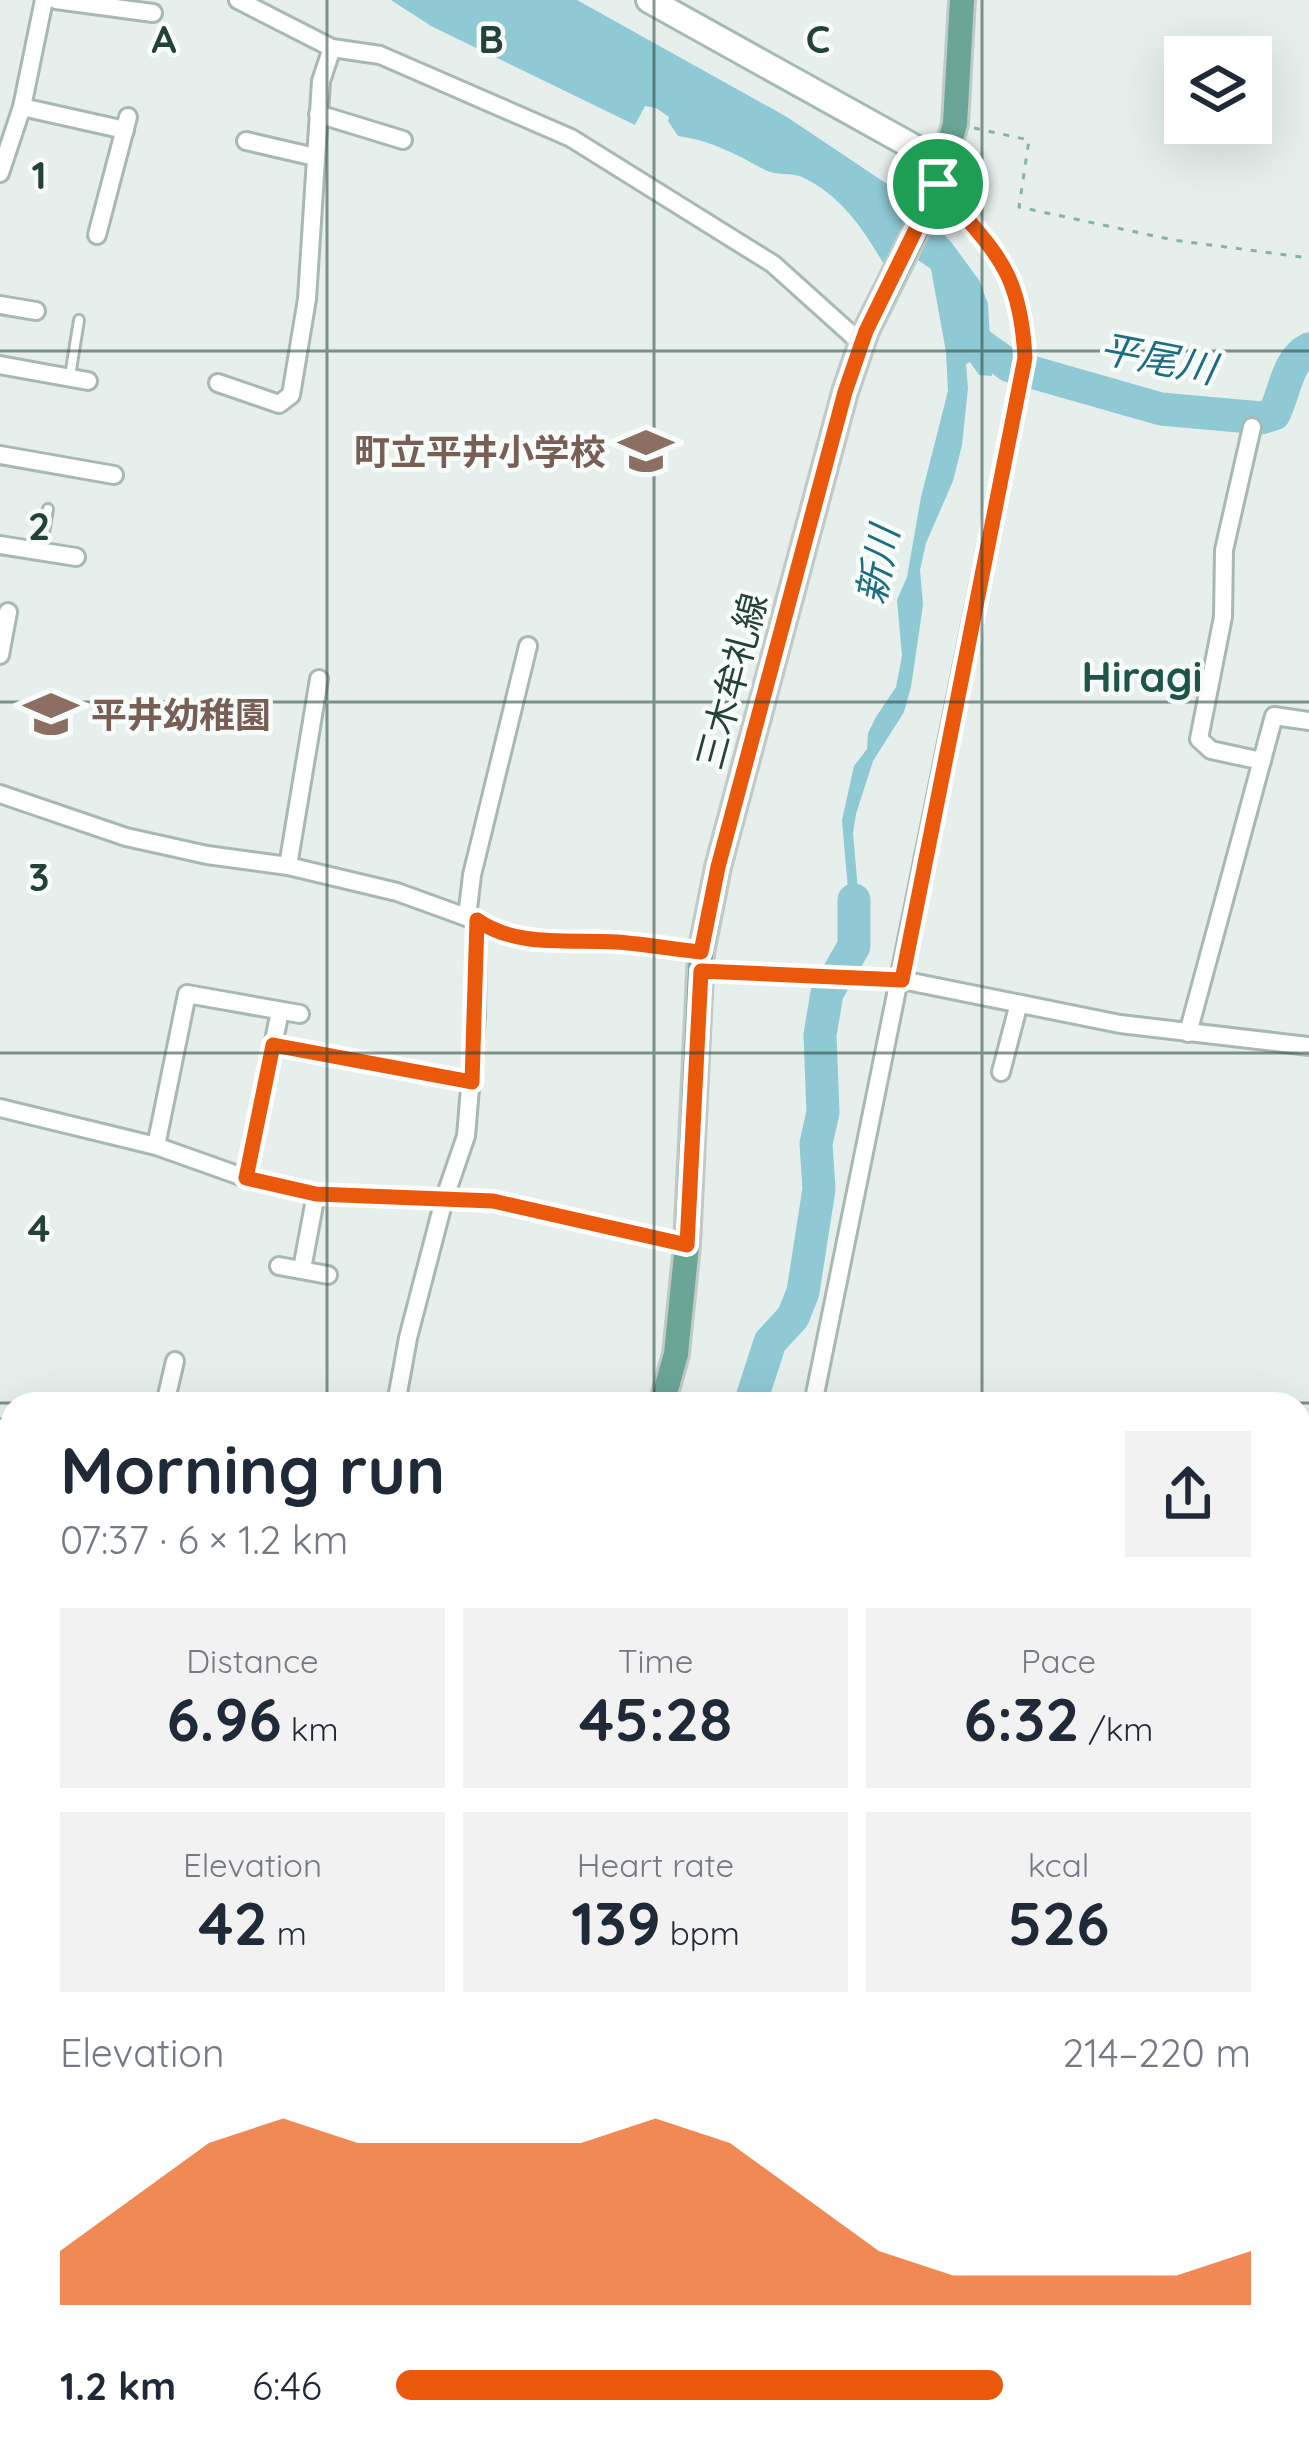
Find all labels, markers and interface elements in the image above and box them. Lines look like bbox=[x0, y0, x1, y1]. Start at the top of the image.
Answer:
text: A bbox=[152, 14, 177, 63]
text: B bbox=[478, 14, 504, 63]
text: C bbox=[806, 14, 830, 63]
map controls bbox=[1164, 36, 1272, 144]
button: layers bbox=[1164, 36, 1272, 144]
pin bbox=[887, 133, 989, 235]
text: 1 bbox=[31, 150, 47, 199]
icon: arrive bbox=[905, 151, 971, 217]
water label: 平尾川 bbox=[1096, 323, 1224, 394]
school or university icon: 町立平井小学校 bbox=[617, 422, 675, 480]
place label: 町立平井小学校 bbox=[354, 429, 606, 474]
text: 2 bbox=[28, 501, 50, 550]
water label: 新川 bbox=[846, 518, 909, 608]
street label: 三木牟礼線 bbox=[686, 588, 776, 774]
district label: Hiragi bbox=[1082, 650, 1202, 703]
school or university icon: 平井幼稚園 bbox=[22, 685, 80, 743]
place label: 平井幼稚園 bbox=[91, 692, 271, 737]
text: 3 bbox=[29, 852, 49, 901]
text: 4 bbox=[28, 1203, 50, 1252]
text: Morning run bbox=[60, 1428, 445, 1511]
button: share bbox=[1125, 1431, 1251, 1557]
text: 07:37 · 6 × 1.2 km bbox=[60, 1515, 348, 1564]
text: Distance bbox=[186, 1640, 319, 1681]
text: Time bbox=[618, 1640, 693, 1681]
text: Pace bbox=[1021, 1640, 1096, 1681]
text: 6.96 bbox=[166, 1681, 282, 1756]
text: 45:28 bbox=[579, 1681, 732, 1756]
text: 6:32 bbox=[964, 1681, 1079, 1756]
text: km bbox=[282, 1708, 339, 1749]
text: /km bbox=[1079, 1708, 1153, 1749]
text: Elevation bbox=[183, 1844, 322, 1885]
text: Heart rate bbox=[577, 1844, 734, 1885]
text: kcal bbox=[1028, 1844, 1089, 1885]
text: 42 bbox=[198, 1885, 268, 1960]
text: 139 bbox=[571, 1885, 661, 1960]
text: 526 bbox=[1008, 1885, 1109, 1960]
text: m bbox=[268, 1912, 307, 1953]
text: bpm bbox=[661, 1912, 740, 1953]
text: Elevation bbox=[60, 2028, 224, 2077]
text: 214–220 m bbox=[1062, 2028, 1251, 2077]
text: 1.2 km bbox=[60, 2361, 176, 2410]
text: 6:46 bbox=[252, 2361, 322, 2410]

